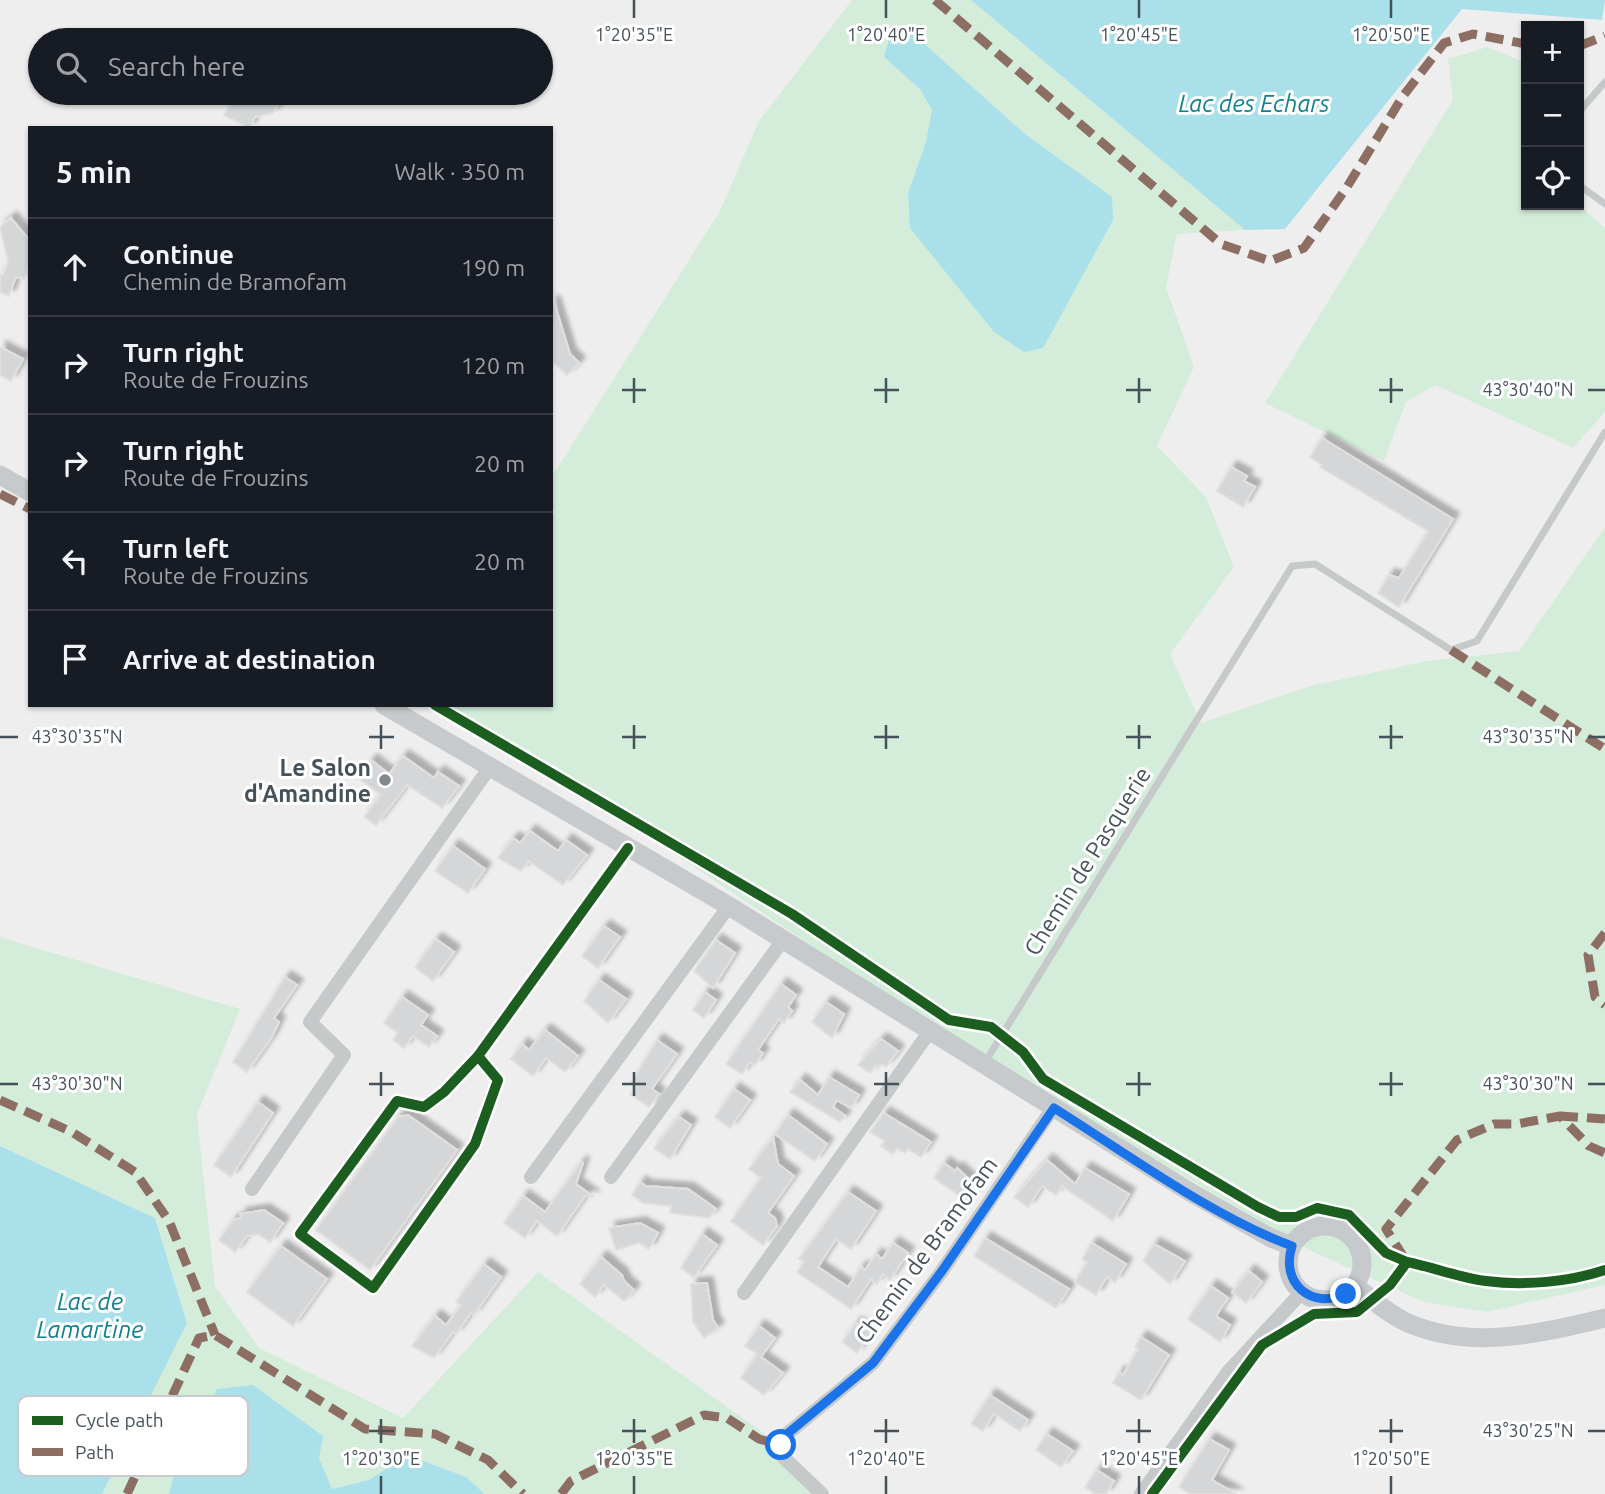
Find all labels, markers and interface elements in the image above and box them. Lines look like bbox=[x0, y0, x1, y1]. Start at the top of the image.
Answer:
map controls bbox=[1521, 21, 1584, 210]
button: + bbox=[1521, 21, 1584, 84]
text: 1°20'35"E bbox=[595, 24, 673, 44]
text: 1°20'40"E bbox=[847, 24, 925, 44]
text: 1°20'45"E bbox=[1100, 24, 1178, 44]
text: 1°20'50"E bbox=[1352, 24, 1430, 44]
search box bbox=[28, 28, 553, 105]
icon: search bbox=[52, 48, 90, 86]
text: Search here bbox=[108, 52, 245, 81]
button: − bbox=[1521, 84, 1584, 147]
water label: Lac des Echars bbox=[1178, 90, 1330, 117]
button: locate bbox=[1521, 147, 1584, 210]
text: 5 min bbox=[56, 155, 132, 189]
text: Walk · 350 m bbox=[394, 159, 525, 184]
text: Continue bbox=[123, 240, 234, 269]
icon: ahead bbox=[56, 248, 94, 286]
text: 190 m bbox=[461, 255, 525, 280]
text: Chemin de Bramofam bbox=[123, 269, 347, 294]
text: Turn right bbox=[123, 338, 244, 367]
icon: right bbox=[56, 346, 94, 384]
text: 120 m bbox=[461, 353, 525, 378]
text: Route de Frouzins bbox=[123, 367, 309, 392]
text: 43°30'40"N bbox=[1482, 379, 1574, 399]
text: Turn right bbox=[123, 436, 244, 465]
icon: right bbox=[56, 444, 94, 482]
text: 20 m bbox=[474, 451, 525, 476]
text: Route de Frouzins bbox=[123, 465, 309, 490]
text: Turn left bbox=[123, 534, 229, 563]
icon: left bbox=[56, 542, 94, 580]
text: 20 m bbox=[474, 549, 525, 574]
text: Route de Frouzins bbox=[123, 563, 309, 588]
icon: arrive bbox=[56, 640, 94, 678]
text: Arrive at destination bbox=[123, 645, 376, 674]
text: 43°30'35"N bbox=[31, 726, 123, 746]
text: 43°30'35"N bbox=[1482, 726, 1574, 746]
place label: Le Salon d'Amandine bbox=[244, 755, 371, 806]
street label: Chemin de Pasquerie bbox=[1019, 762, 1155, 960]
marker: Le Salon d'Amandine bbox=[377, 772, 393, 788]
text: 43°30'30"N bbox=[31, 1073, 123, 1093]
text: 43°30'30"N bbox=[1482, 1073, 1574, 1093]
street label: Chemin de Bramofam bbox=[850, 1152, 1002, 1348]
route end bbox=[1330, 1278, 1361, 1309]
water label: Lac de Lamartine bbox=[37, 1288, 143, 1343]
legend bbox=[18, 1396, 248, 1476]
text: Cycle path bbox=[75, 1409, 164, 1431]
text: 43°30'25"N bbox=[1482, 1420, 1574, 1440]
route start bbox=[765, 1429, 796, 1460]
text: Path bbox=[75, 1441, 114, 1463]
text: 1°20'30"E bbox=[342, 1448, 420, 1468]
text: 1°20'35"E bbox=[595, 1448, 673, 1468]
text: 1°20'40"E bbox=[847, 1448, 925, 1468]
text: 1°20'45"E bbox=[1100, 1448, 1178, 1468]
text: 1°20'50"E bbox=[1352, 1448, 1430, 1468]

